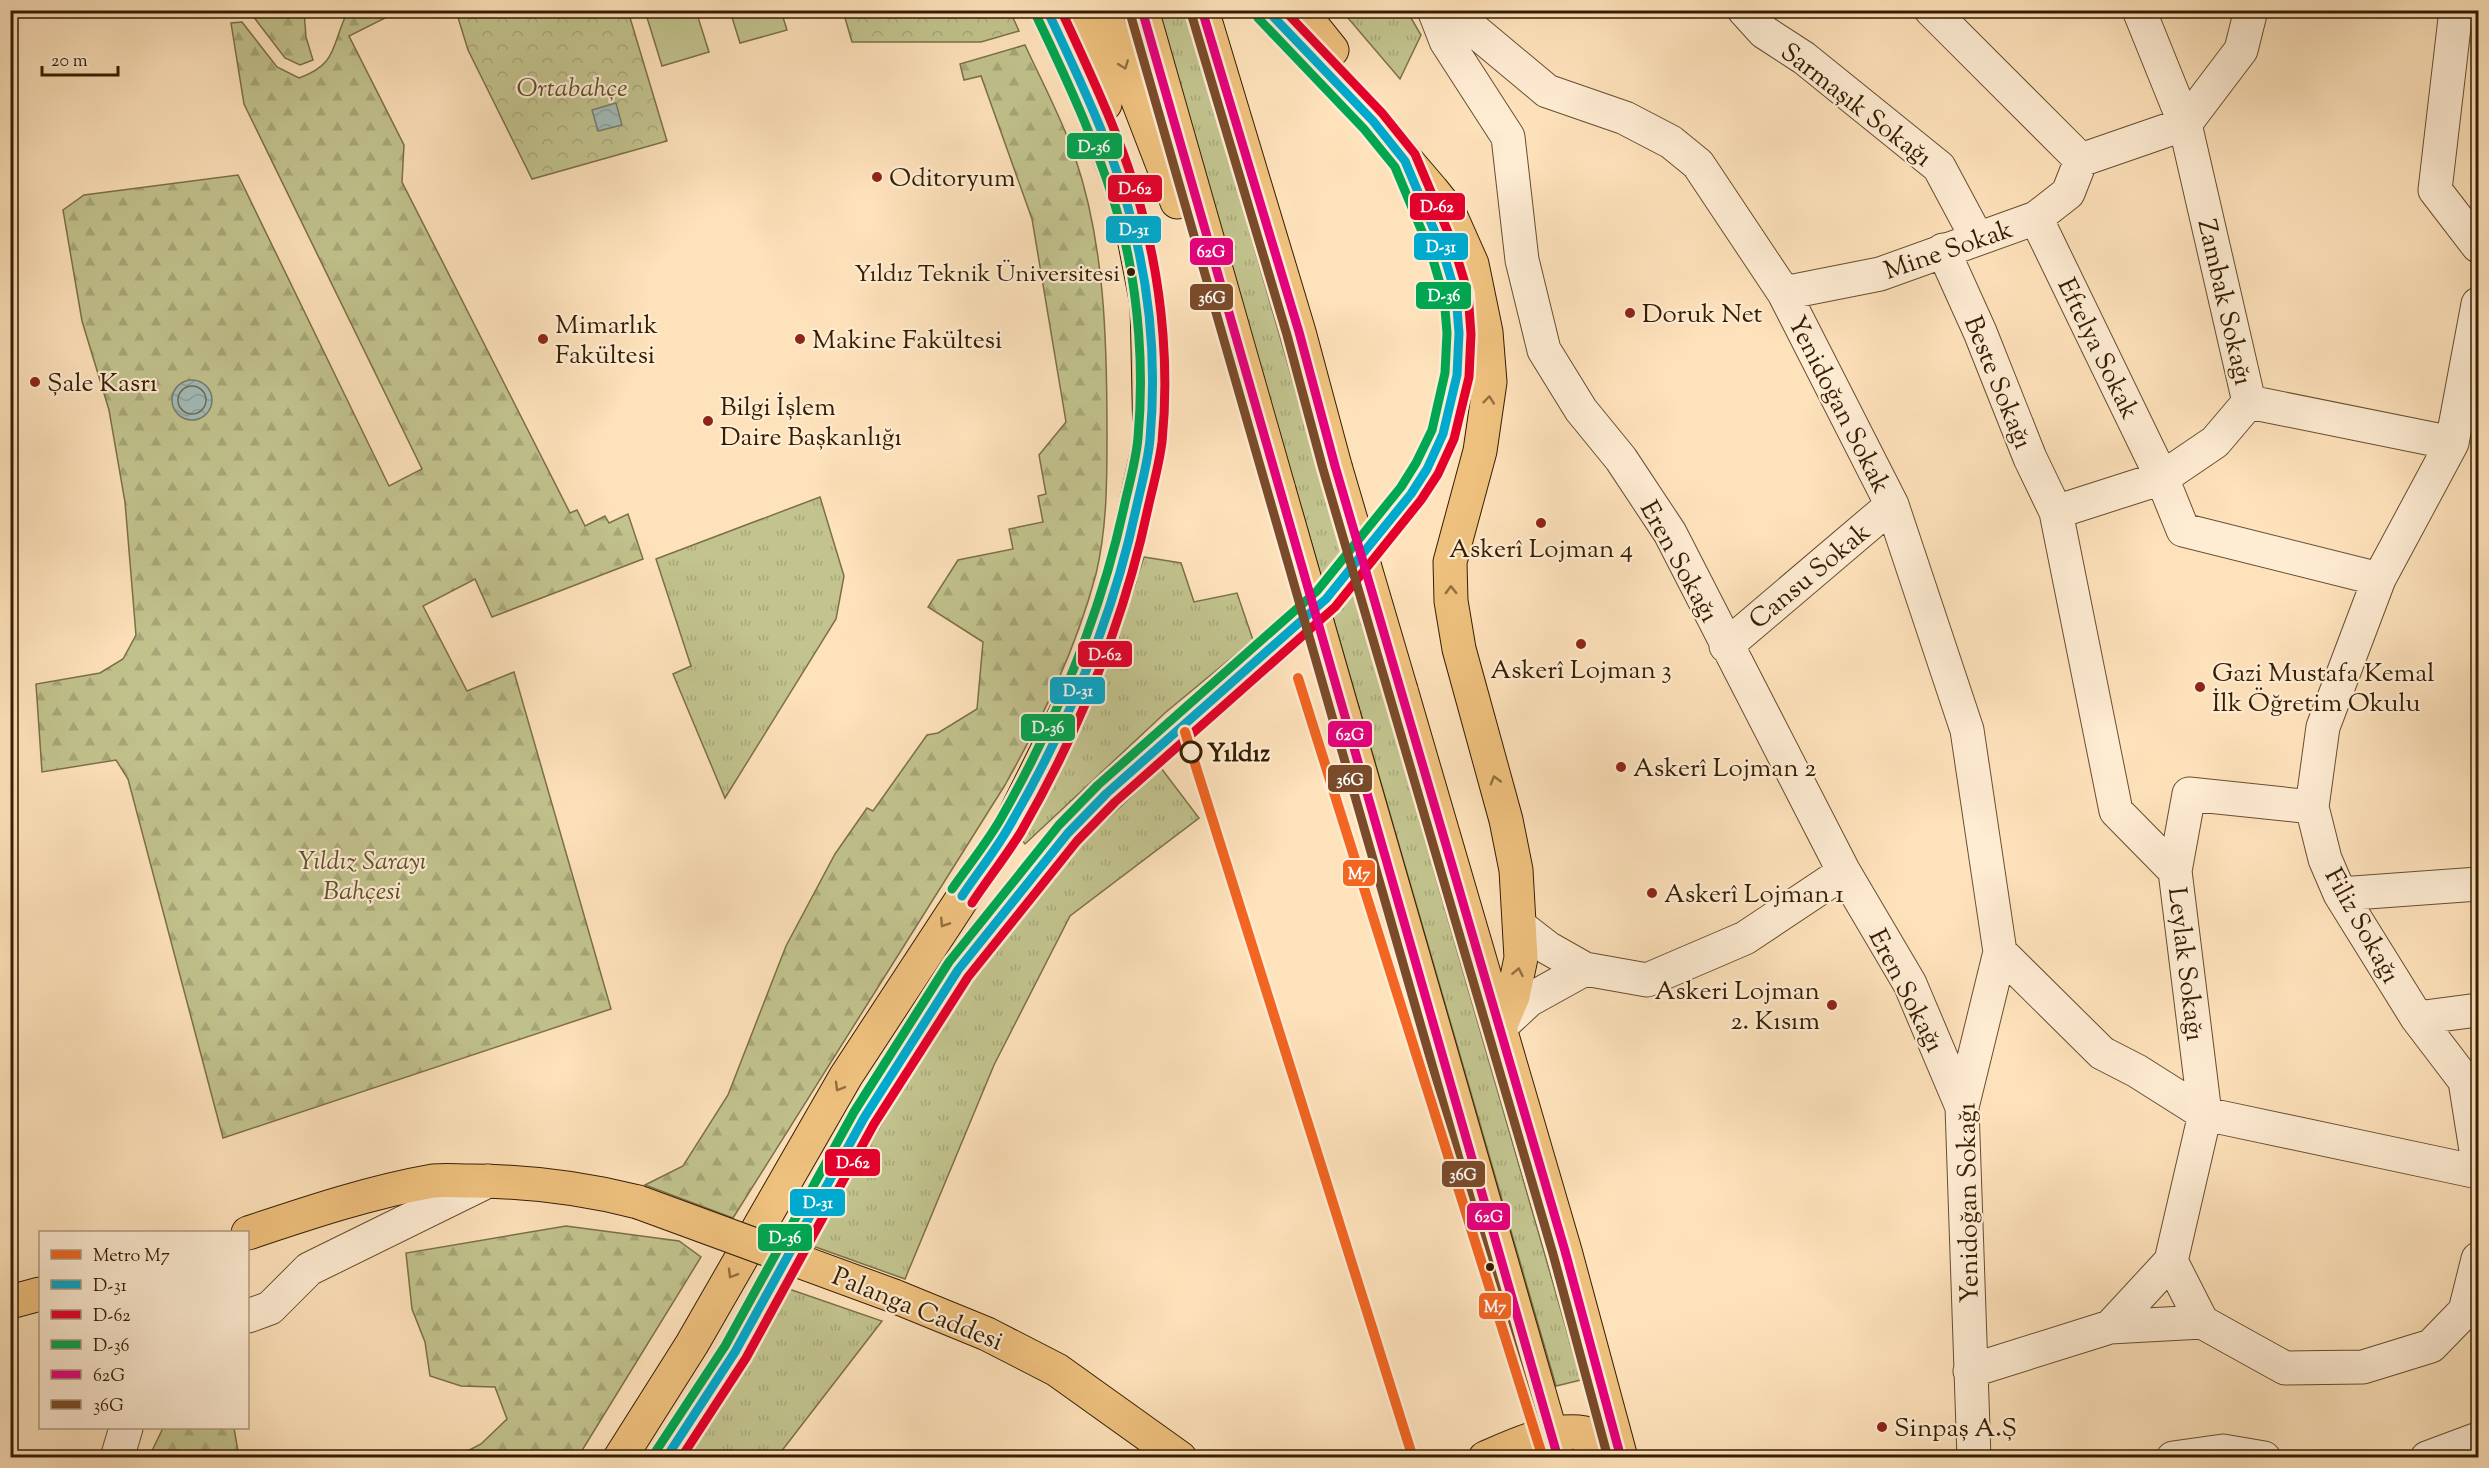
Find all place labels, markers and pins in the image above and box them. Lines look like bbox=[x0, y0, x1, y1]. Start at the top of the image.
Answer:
place label: Oditoryum bbox=[889, 161, 1015, 198]
marker: Oditoryum bbox=[870, 170, 884, 184]
place label: Yıldız Teknik Üniversitesi bbox=[854, 258, 1120, 292]
marker: Yıldız Teknik Üniversitesi bbox=[1125, 266, 1137, 278]
place label: Doruk Net bbox=[1642, 297, 1763, 334]
marker: Doruk Net bbox=[1623, 306, 1637, 320]
place label: Mimarlık Fakültesi bbox=[555, 308, 658, 375]
place label: Makine Fakültesi bbox=[812, 323, 1002, 360]
marker: Mimarlık Fakültesi bbox=[536, 332, 550, 346]
marker: Makine Fakültesi bbox=[793, 332, 807, 346]
place label: Şale Kasrı bbox=[47, 366, 157, 403]
marker: Şale Kasrı bbox=[28, 375, 42, 389]
place label: Bilgi İşlem Daire Başkanlığı bbox=[720, 390, 902, 457]
marker: Bilgi İşlem Daire Başkanlığı bbox=[701, 414, 715, 428]
marker: Askerî Lojman 4 bbox=[1534, 516, 1548, 530]
place label: Askerî Lojman 4 bbox=[1449, 532, 1633, 569]
marker: Askerî Lojman 3 bbox=[1574, 637, 1588, 651]
place label: Askerî Lojman 3 bbox=[1490, 653, 1672, 690]
place label: Gazi Mustafa Kemal İlk Öğretim Okulu bbox=[2212, 656, 2435, 723]
marker: Gazi Mustafa Kemal İlk Öğretim Okulu bbox=[2193, 680, 2207, 694]
place label: Yıldız bbox=[1207, 736, 1270, 773]
marker: Yıldız bbox=[1180, 741, 1202, 763]
place label: Askerî Lojman 2 bbox=[1633, 751, 1816, 788]
marker: Askerî Lojman 2 bbox=[1614, 760, 1628, 774]
place label: Askerî Lojman 1 bbox=[1664, 877, 1844, 914]
marker: Askerî Lojman 1 bbox=[1645, 886, 1659, 900]
place label: Askeri Lojman 2. Kısım bbox=[1654, 974, 1820, 1041]
marker: Askeri Lojman 2. Kısım bbox=[1825, 998, 1839, 1012]
unlabelled marker bbox=[1484, 1261, 1496, 1273]
place label: Sinpaş A.Ş bbox=[1894, 1411, 2017, 1448]
marker: Sinpaş A.Ş bbox=[1875, 1420, 1889, 1434]

